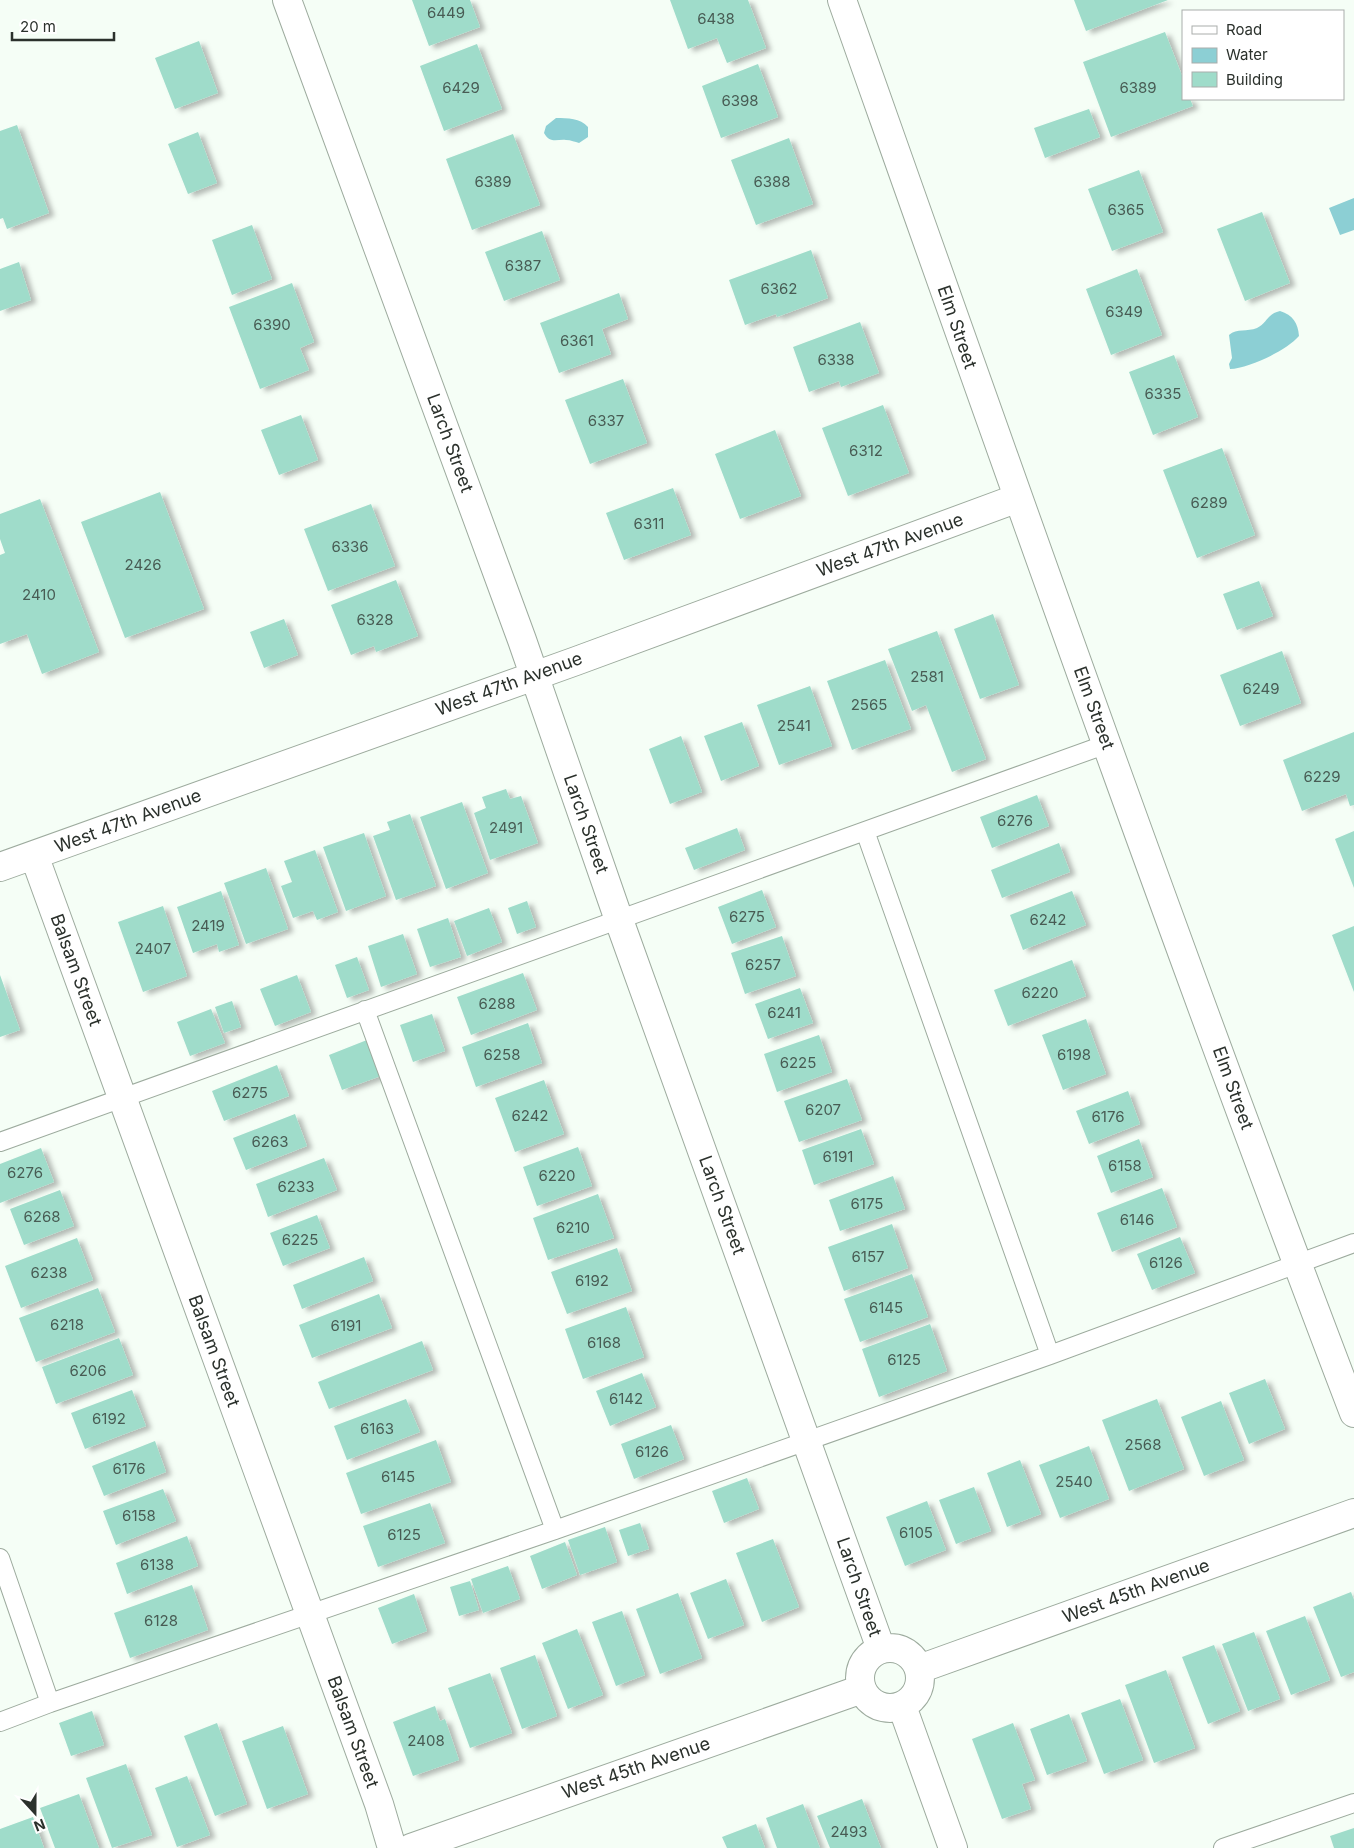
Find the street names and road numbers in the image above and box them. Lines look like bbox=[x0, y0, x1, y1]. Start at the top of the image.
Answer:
street label: Elm Street bbox=[933, 282, 982, 371]
street label: Larch Street bbox=[423, 391, 478, 495]
street label: West 47th Avenue bbox=[814, 508, 966, 581]
street label: West 47th Avenue bbox=[433, 647, 585, 720]
street label: Elm Street bbox=[1070, 663, 1119, 752]
street label: Larch Street bbox=[560, 771, 613, 876]
street label: West 47th Avenue bbox=[52, 784, 204, 857]
street label: Balsam Street bbox=[47, 911, 106, 1029]
street label: Elm Street bbox=[1209, 1043, 1258, 1132]
street label: Larch Street bbox=[695, 1153, 750, 1257]
street label: Balsam Street bbox=[185, 1292, 244, 1410]
street label: Larch Street bbox=[833, 1534, 886, 1639]
street label: West 45th Avenue bbox=[1059, 1554, 1212, 1627]
street label: Balsam Street bbox=[324, 1673, 383, 1791]
street label: West 45th Avenue bbox=[559, 1732, 713, 1803]

